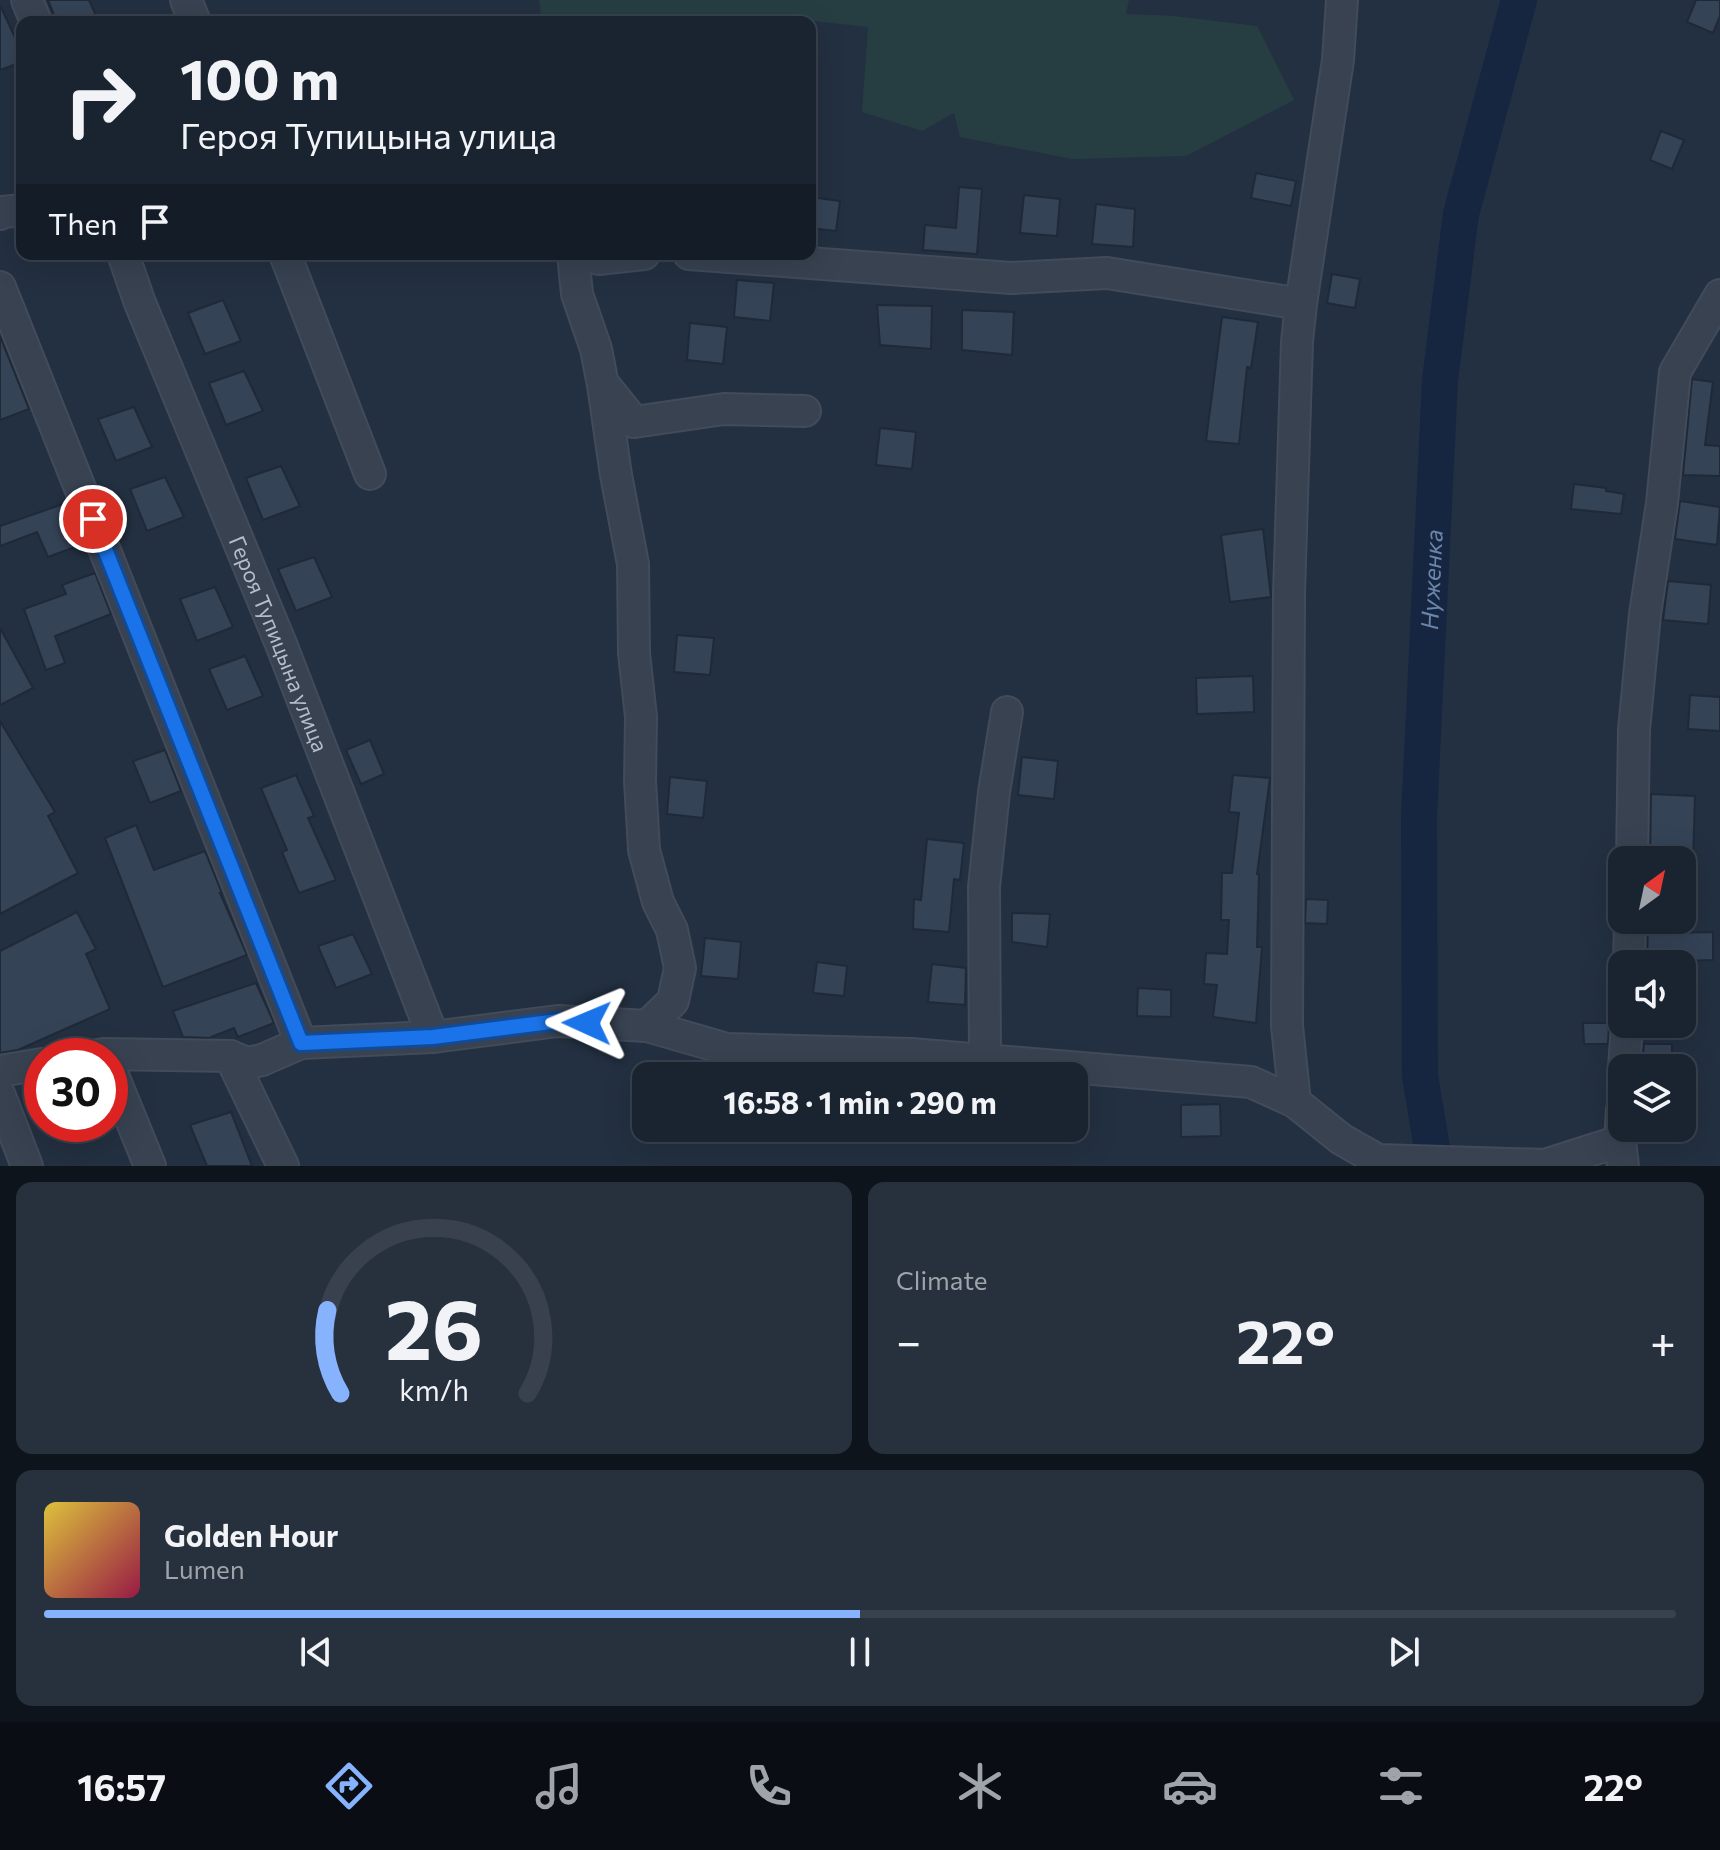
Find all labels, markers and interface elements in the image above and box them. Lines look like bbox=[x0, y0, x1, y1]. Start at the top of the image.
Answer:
text: 100 m bbox=[180, 43, 339, 112]
icon: right bbox=[48, 48, 152, 152]
text: Героя Тупицына улица bbox=[180, 112, 557, 156]
icon: arrive bbox=[133, 200, 177, 244]
text: Then bbox=[48, 204, 117, 241]
pin bbox=[59, 485, 127, 553]
icon: arrive bbox=[71, 497, 115, 541]
water label: Нуженка bbox=[1414, 529, 1447, 630]
street label: Героя Тупицына улица bbox=[224, 532, 335, 756]
north arrow bbox=[1608, 846, 1696, 934]
map controls bbox=[1608, 846, 1696, 1142]
button: sound bbox=[1608, 950, 1696, 1038]
position arrow bbox=[545, 981, 629, 1065]
speed limit sign: 30 bbox=[24, 1038, 128, 1142]
button: layers bbox=[1608, 1054, 1696, 1142]
text: 16:58 · 1 min · 290 m bbox=[723, 1083, 997, 1120]
text: Climate bbox=[896, 1264, 988, 1295]
text: 26 bbox=[385, 1275, 483, 1377]
text: 22° bbox=[1236, 1303, 1335, 1376]
text: − bbox=[896, 1313, 921, 1367]
text: + bbox=[1650, 1313, 1676, 1367]
text: km/h bbox=[399, 1372, 469, 1407]
text: Golden Hour bbox=[164, 1516, 338, 1553]
text: Lumen bbox=[164, 1553, 245, 1584]
icon: previous bbox=[294, 1630, 338, 1674]
icon: pause bbox=[838, 1630, 882, 1674]
icon: next bbox=[1382, 1630, 1426, 1674]
icon: directions bbox=[321, 1758, 377, 1814]
icon: music bbox=[531, 1758, 587, 1814]
icon: phone bbox=[741, 1758, 797, 1814]
icon: climate bbox=[952, 1758, 1008, 1814]
icon: car bbox=[1162, 1758, 1218, 1814]
icon: filters bbox=[1373, 1758, 1429, 1814]
text: 16:57 bbox=[77, 1764, 166, 1808]
text: 22° bbox=[1583, 1764, 1643, 1808]

